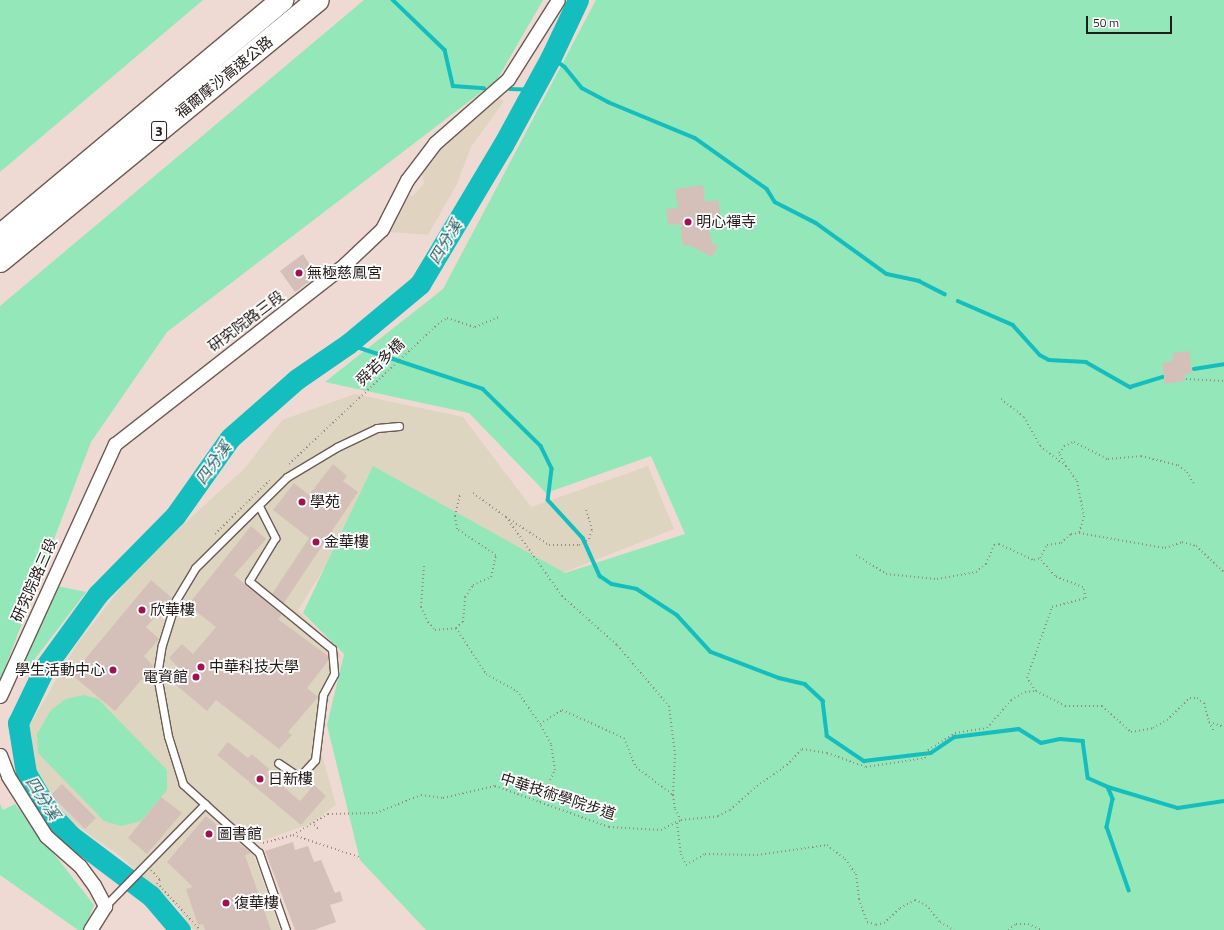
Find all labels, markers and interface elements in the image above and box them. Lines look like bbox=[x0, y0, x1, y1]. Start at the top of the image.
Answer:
scale bar bbox=[1088, 8, 1174, 34]
text: 50 m bbox=[1093, 13, 1119, 32]
street label: 福爾摩沙高速公路 bbox=[172, 32, 276, 122]
road number: 3 bbox=[151, 119, 167, 143]
place label: 明心禪寺 bbox=[696, 213, 756, 231]
water label: 四分溪 bbox=[424, 216, 466, 268]
marker: 明心禪寺 bbox=[683, 217, 693, 227]
place label: 無極慈鳳宮 bbox=[307, 264, 382, 282]
marker: 無極慈鳳宮 bbox=[294, 268, 304, 278]
street label: 研究院路三段 bbox=[205, 287, 287, 355]
street label: 舜若多橋 bbox=[352, 335, 408, 389]
water label: 四分溪 bbox=[191, 438, 235, 488]
place label: 學苑 bbox=[310, 493, 340, 511]
marker: 學苑 bbox=[297, 497, 307, 507]
place label: 金華樓 bbox=[324, 533, 369, 551]
street label: 研究院路三段 bbox=[7, 535, 61, 625]
marker: 金華樓 bbox=[311, 537, 321, 547]
place label: 欣華樓 bbox=[150, 601, 195, 619]
marker: 欣華樓 bbox=[137, 605, 147, 615]
place label: 中華科技大學 bbox=[209, 658, 299, 676]
place label: 學生活動中心 bbox=[15, 661, 105, 679]
marker: 中華科技大學 bbox=[196, 662, 206, 672]
marker: 學生活動中心 bbox=[108, 665, 118, 675]
place label: 電資館 bbox=[143, 668, 188, 686]
marker: 電資館 bbox=[191, 672, 201, 682]
street label: 中華技術學院步道 bbox=[498, 769, 618, 823]
place label: 日新樓 bbox=[268, 770, 313, 788]
water label: 四分溪 bbox=[22, 773, 64, 823]
marker: 日新樓 bbox=[255, 774, 265, 784]
place label: 圖書館 bbox=[217, 825, 262, 843]
marker: 圖書館 bbox=[204, 829, 214, 839]
place label: 復華樓 bbox=[234, 894, 279, 912]
marker: 復華樓 bbox=[221, 898, 231, 908]

